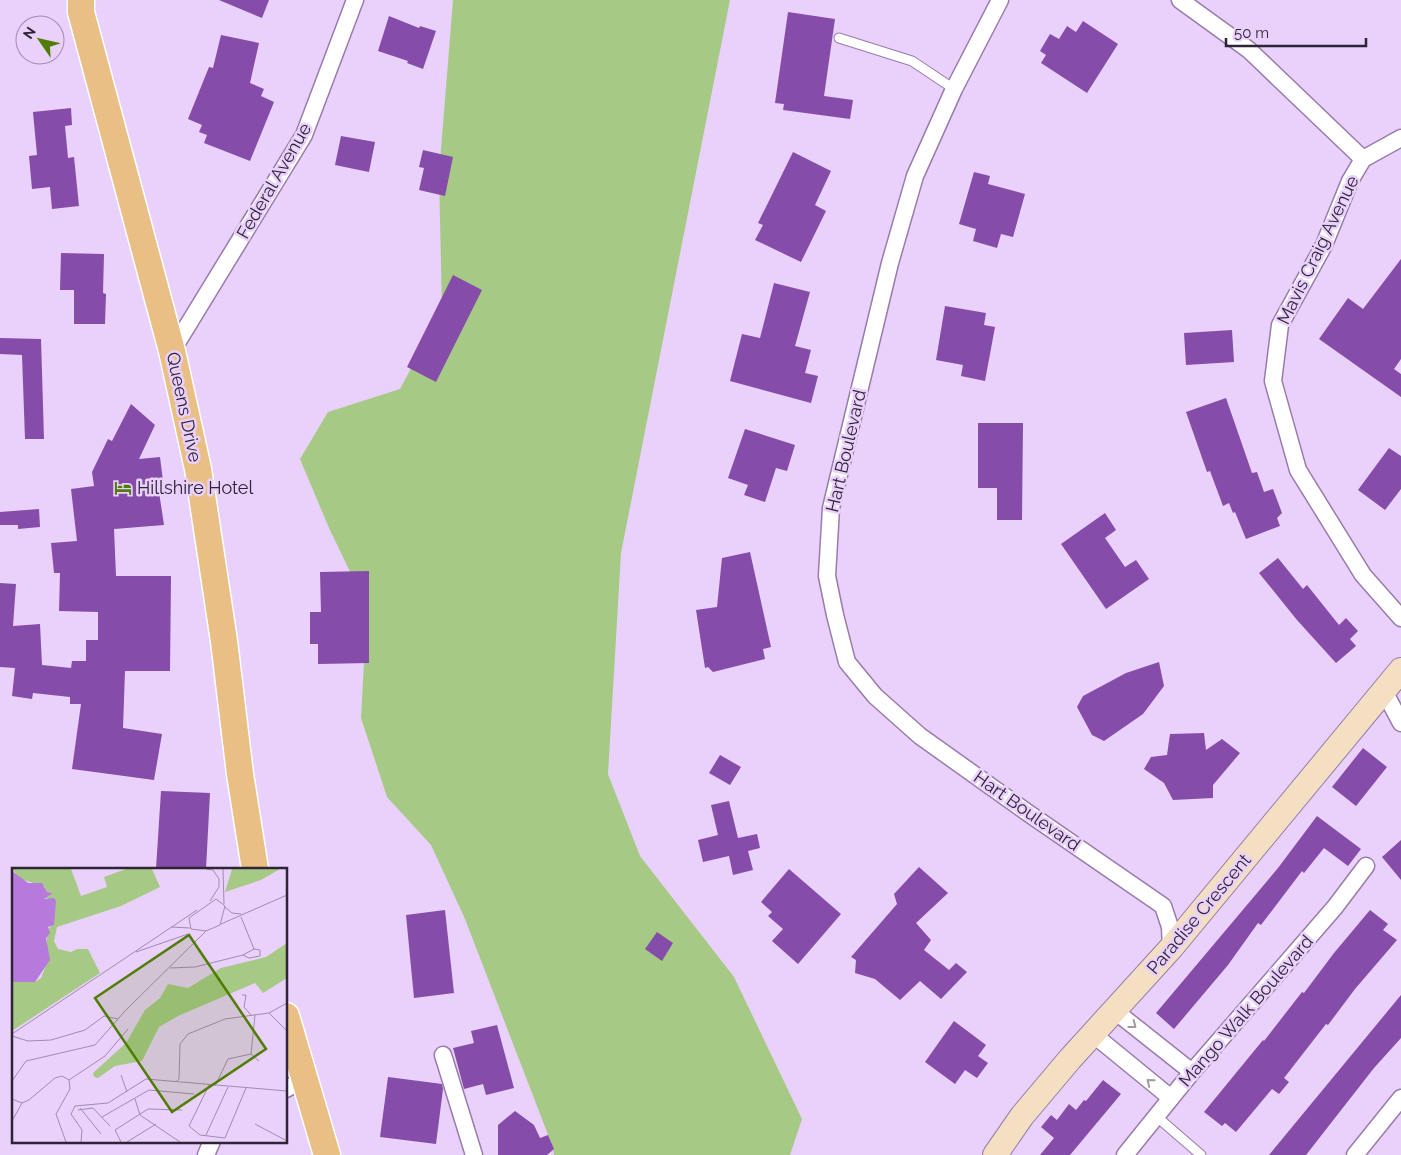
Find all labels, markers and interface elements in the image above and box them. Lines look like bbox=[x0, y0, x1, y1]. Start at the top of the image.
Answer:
north arrow bbox=[15, 15, 65, 65]
scale bar bbox=[1226, 15, 1366, 47]
text: N bbox=[20, 24, 39, 42]
text: 50 m bbox=[1234, 24, 1269, 42]
street label: Federal Avenue bbox=[232, 119, 315, 242]
street label: Mavis Craig Avenue bbox=[1272, 172, 1363, 328]
street label: Queens Drive bbox=[163, 350, 206, 464]
street label: Hart Boulevard bbox=[821, 388, 870, 514]
place label: Hillshire Hotel bbox=[137, 477, 253, 498]
hotel icon: Hillshire Hotel bbox=[113, 478, 133, 498]
street label: Hart Boulevard bbox=[970, 766, 1084, 855]
street label: Paradise Crescent bbox=[1142, 849, 1255, 978]
inset map bbox=[12, 868, 288, 1142]
street label: Mango Walk Boulevard bbox=[1174, 931, 1317, 1091]
one-way arrow bbox=[1127, 1019, 1137, 1028]
one-way arrow bbox=[1147, 1079, 1156, 1087]

